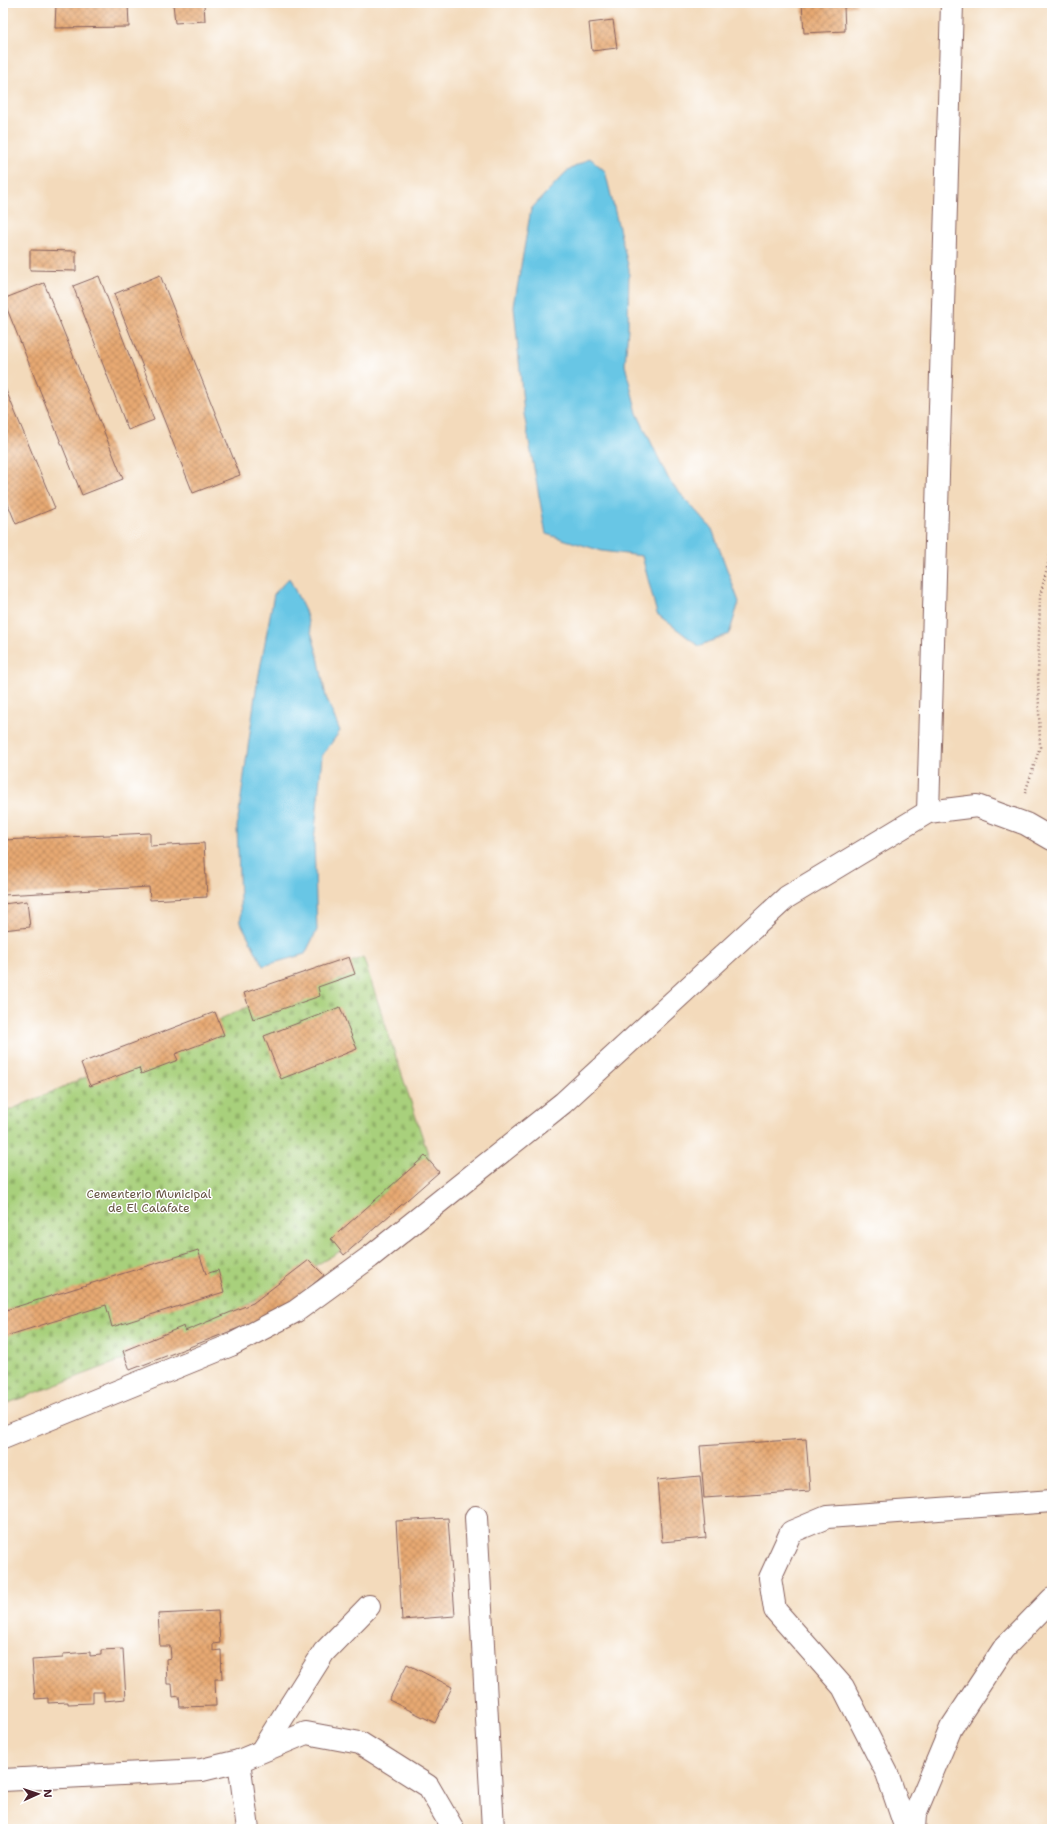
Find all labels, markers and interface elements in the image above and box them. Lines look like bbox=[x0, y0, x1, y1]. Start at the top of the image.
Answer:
park label: Cementerio Municipal de El Calafate bbox=[87, 1186, 212, 1216]
north arrow bbox=[18, 1774, 58, 1814]
text: N bbox=[40, 1789, 55, 1799]

